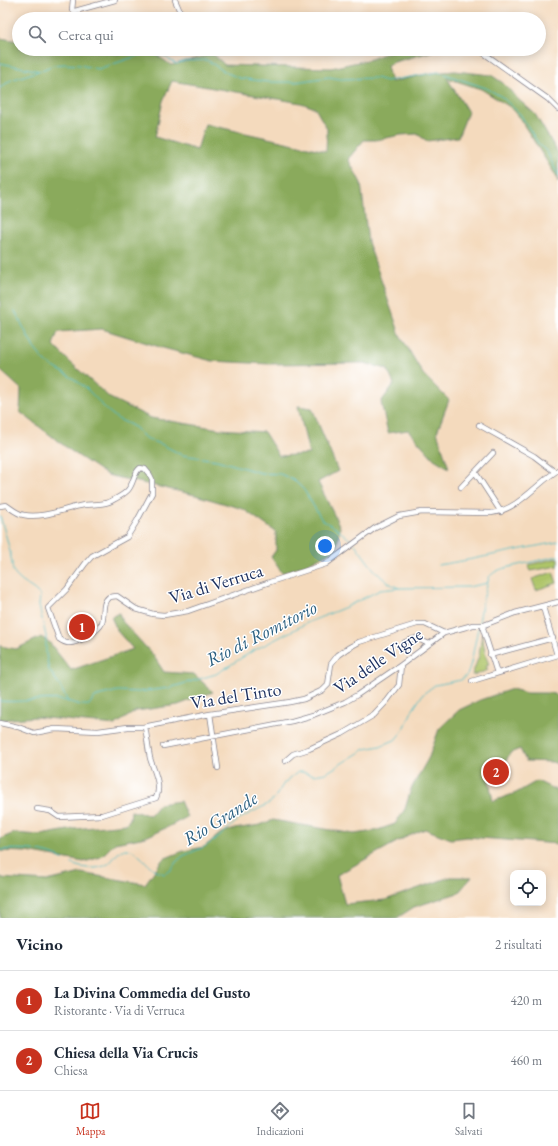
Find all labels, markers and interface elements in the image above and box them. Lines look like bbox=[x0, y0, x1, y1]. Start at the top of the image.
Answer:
search box bbox=[12, 12, 546, 56]
icon: search bbox=[26, 23, 48, 45]
text: Cerca qui bbox=[58, 25, 114, 44]
your location bbox=[315, 536, 335, 556]
street label: Via di Verruca bbox=[166, 558, 266, 609]
water label: Rio di Romitorio bbox=[201, 595, 321, 672]
pin: 1 bbox=[69, 612, 95, 642]
street label: Via delle Vigne bbox=[329, 622, 427, 699]
street label: Via del Tinto bbox=[189, 677, 283, 714]
pin: 2 bbox=[483, 757, 509, 787]
water label: Rio Grande bbox=[178, 785, 263, 851]
map controls bbox=[510, 870, 546, 906]
button: locate bbox=[510, 870, 546, 906]
text: Vicino bbox=[16, 933, 63, 955]
text: 2 risultati bbox=[495, 936, 542, 953]
text: La Divina Commedia del Gusto bbox=[54, 983, 250, 1002]
text: 1 bbox=[26, 992, 32, 1009]
text: 420 m bbox=[511, 992, 542, 1009]
text: Ristorante · Via di Verruca bbox=[54, 1002, 185, 1019]
text: Chiesa della Via Crucis bbox=[54, 1043, 198, 1062]
text: 2 bbox=[26, 1052, 32, 1069]
text: 460 m bbox=[511, 1052, 542, 1069]
text: Chiesa bbox=[54, 1062, 88, 1079]
tab: Mappa bbox=[76, 1100, 105, 1138]
tab: Indicazioni bbox=[257, 1100, 304, 1138]
tab: Salvati bbox=[455, 1100, 482, 1138]

